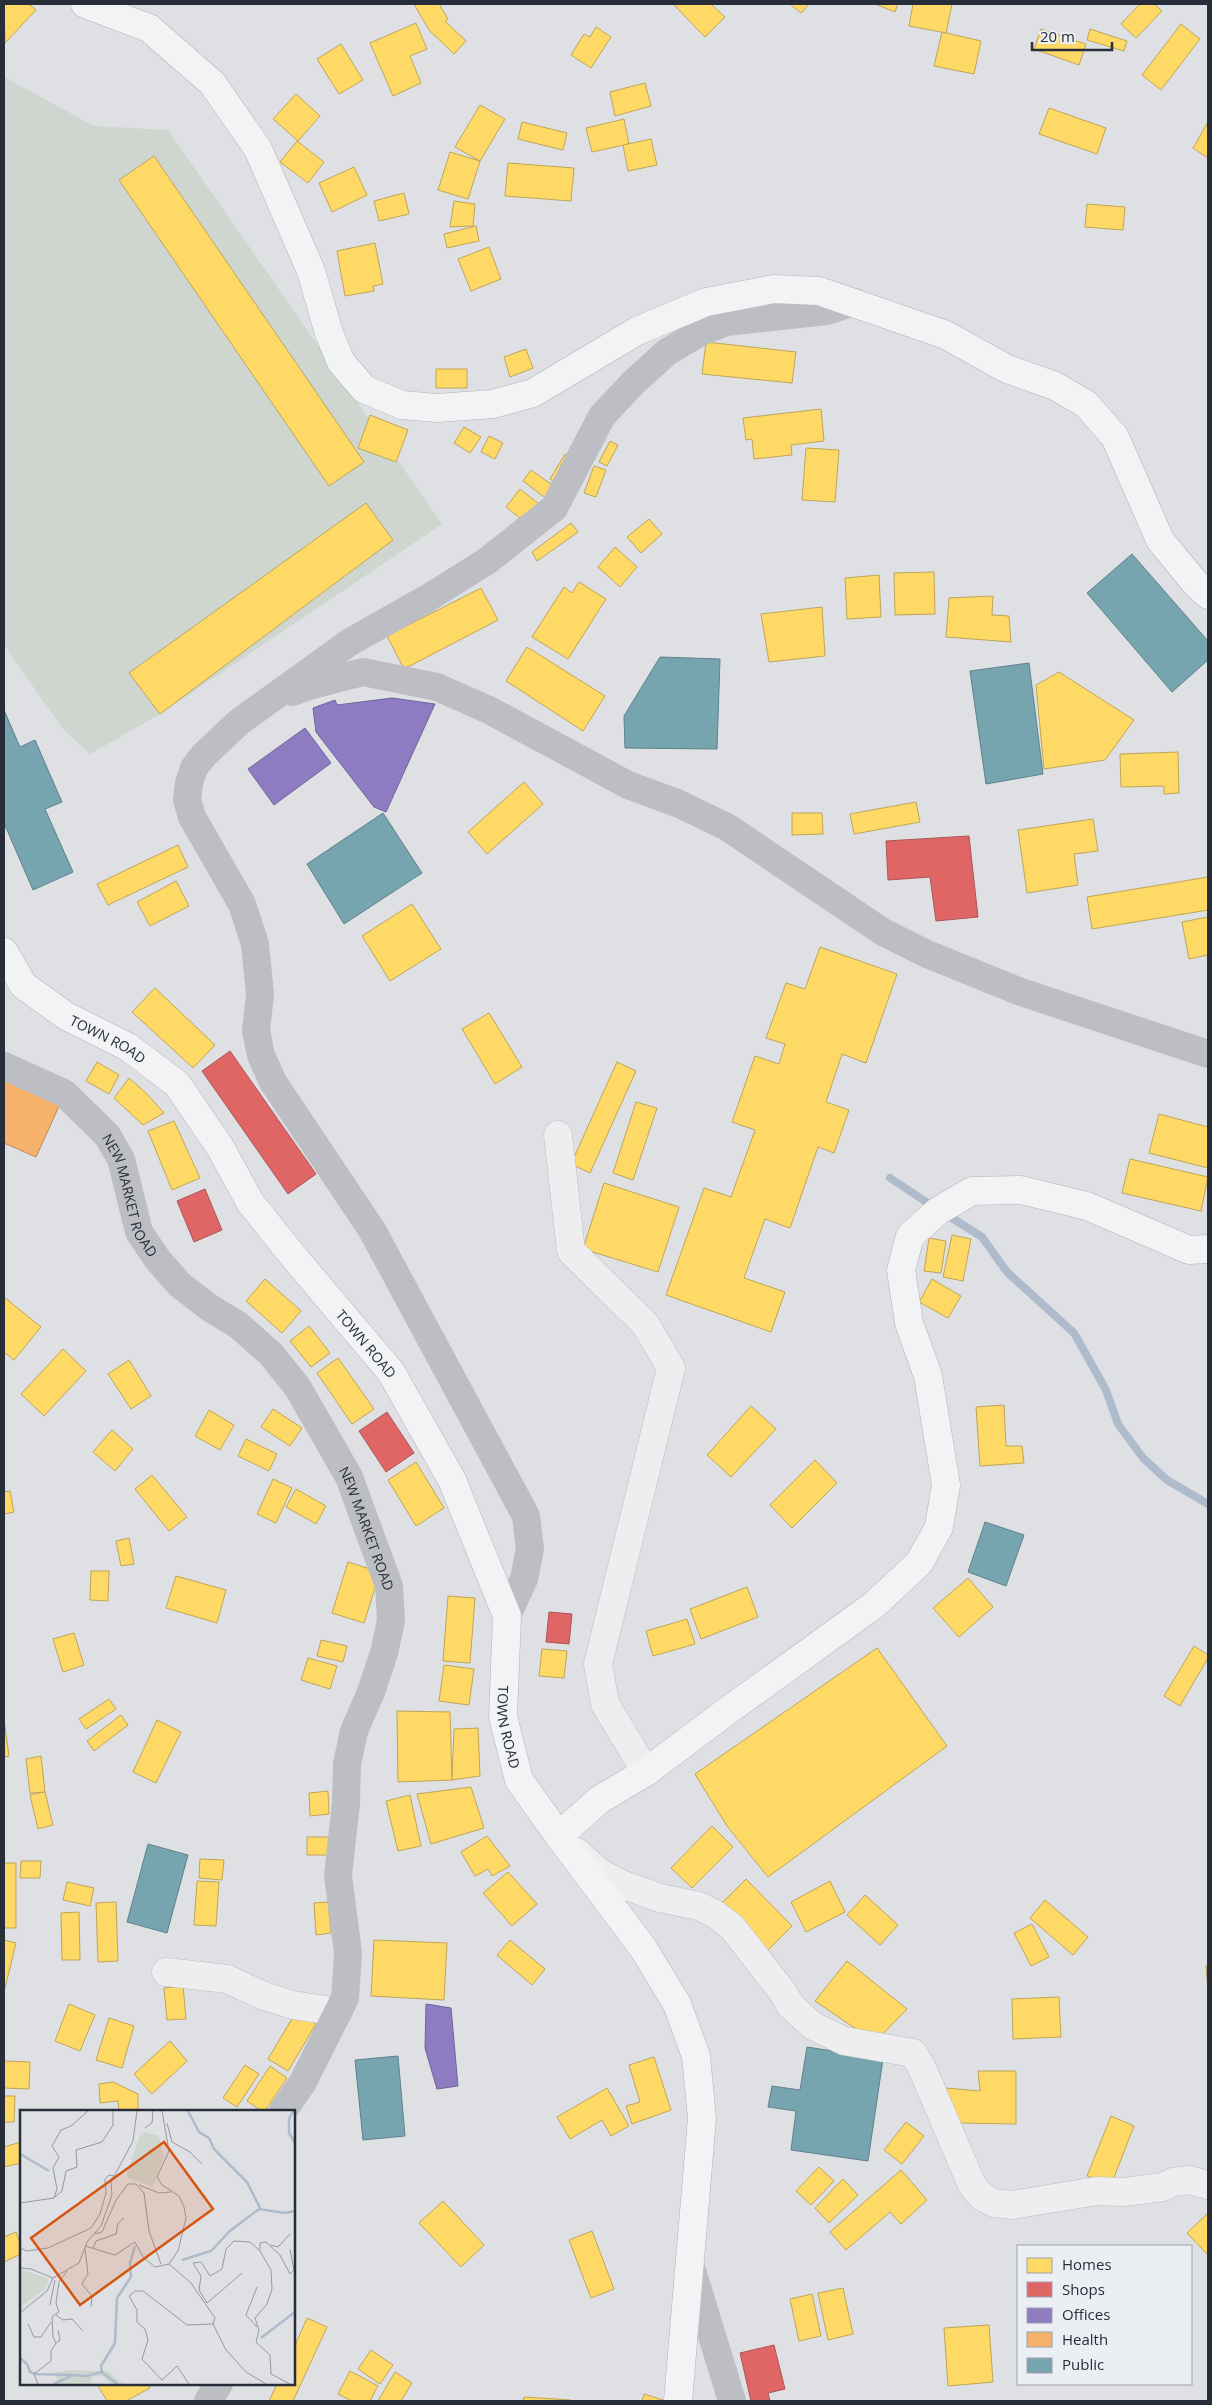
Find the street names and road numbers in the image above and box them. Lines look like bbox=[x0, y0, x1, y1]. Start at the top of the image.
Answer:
street label: TOWN ROAD bbox=[67, 1010, 150, 1067]
street label: NEW MARKET ROAD bbox=[99, 1130, 162, 1260]
street label: TOWN ROAD bbox=[332, 1305, 401, 1382]
street label: NEW MARKET ROAD bbox=[335, 1463, 399, 1593]
street label: TOWN ROAD bbox=[494, 1685, 525, 1770]

